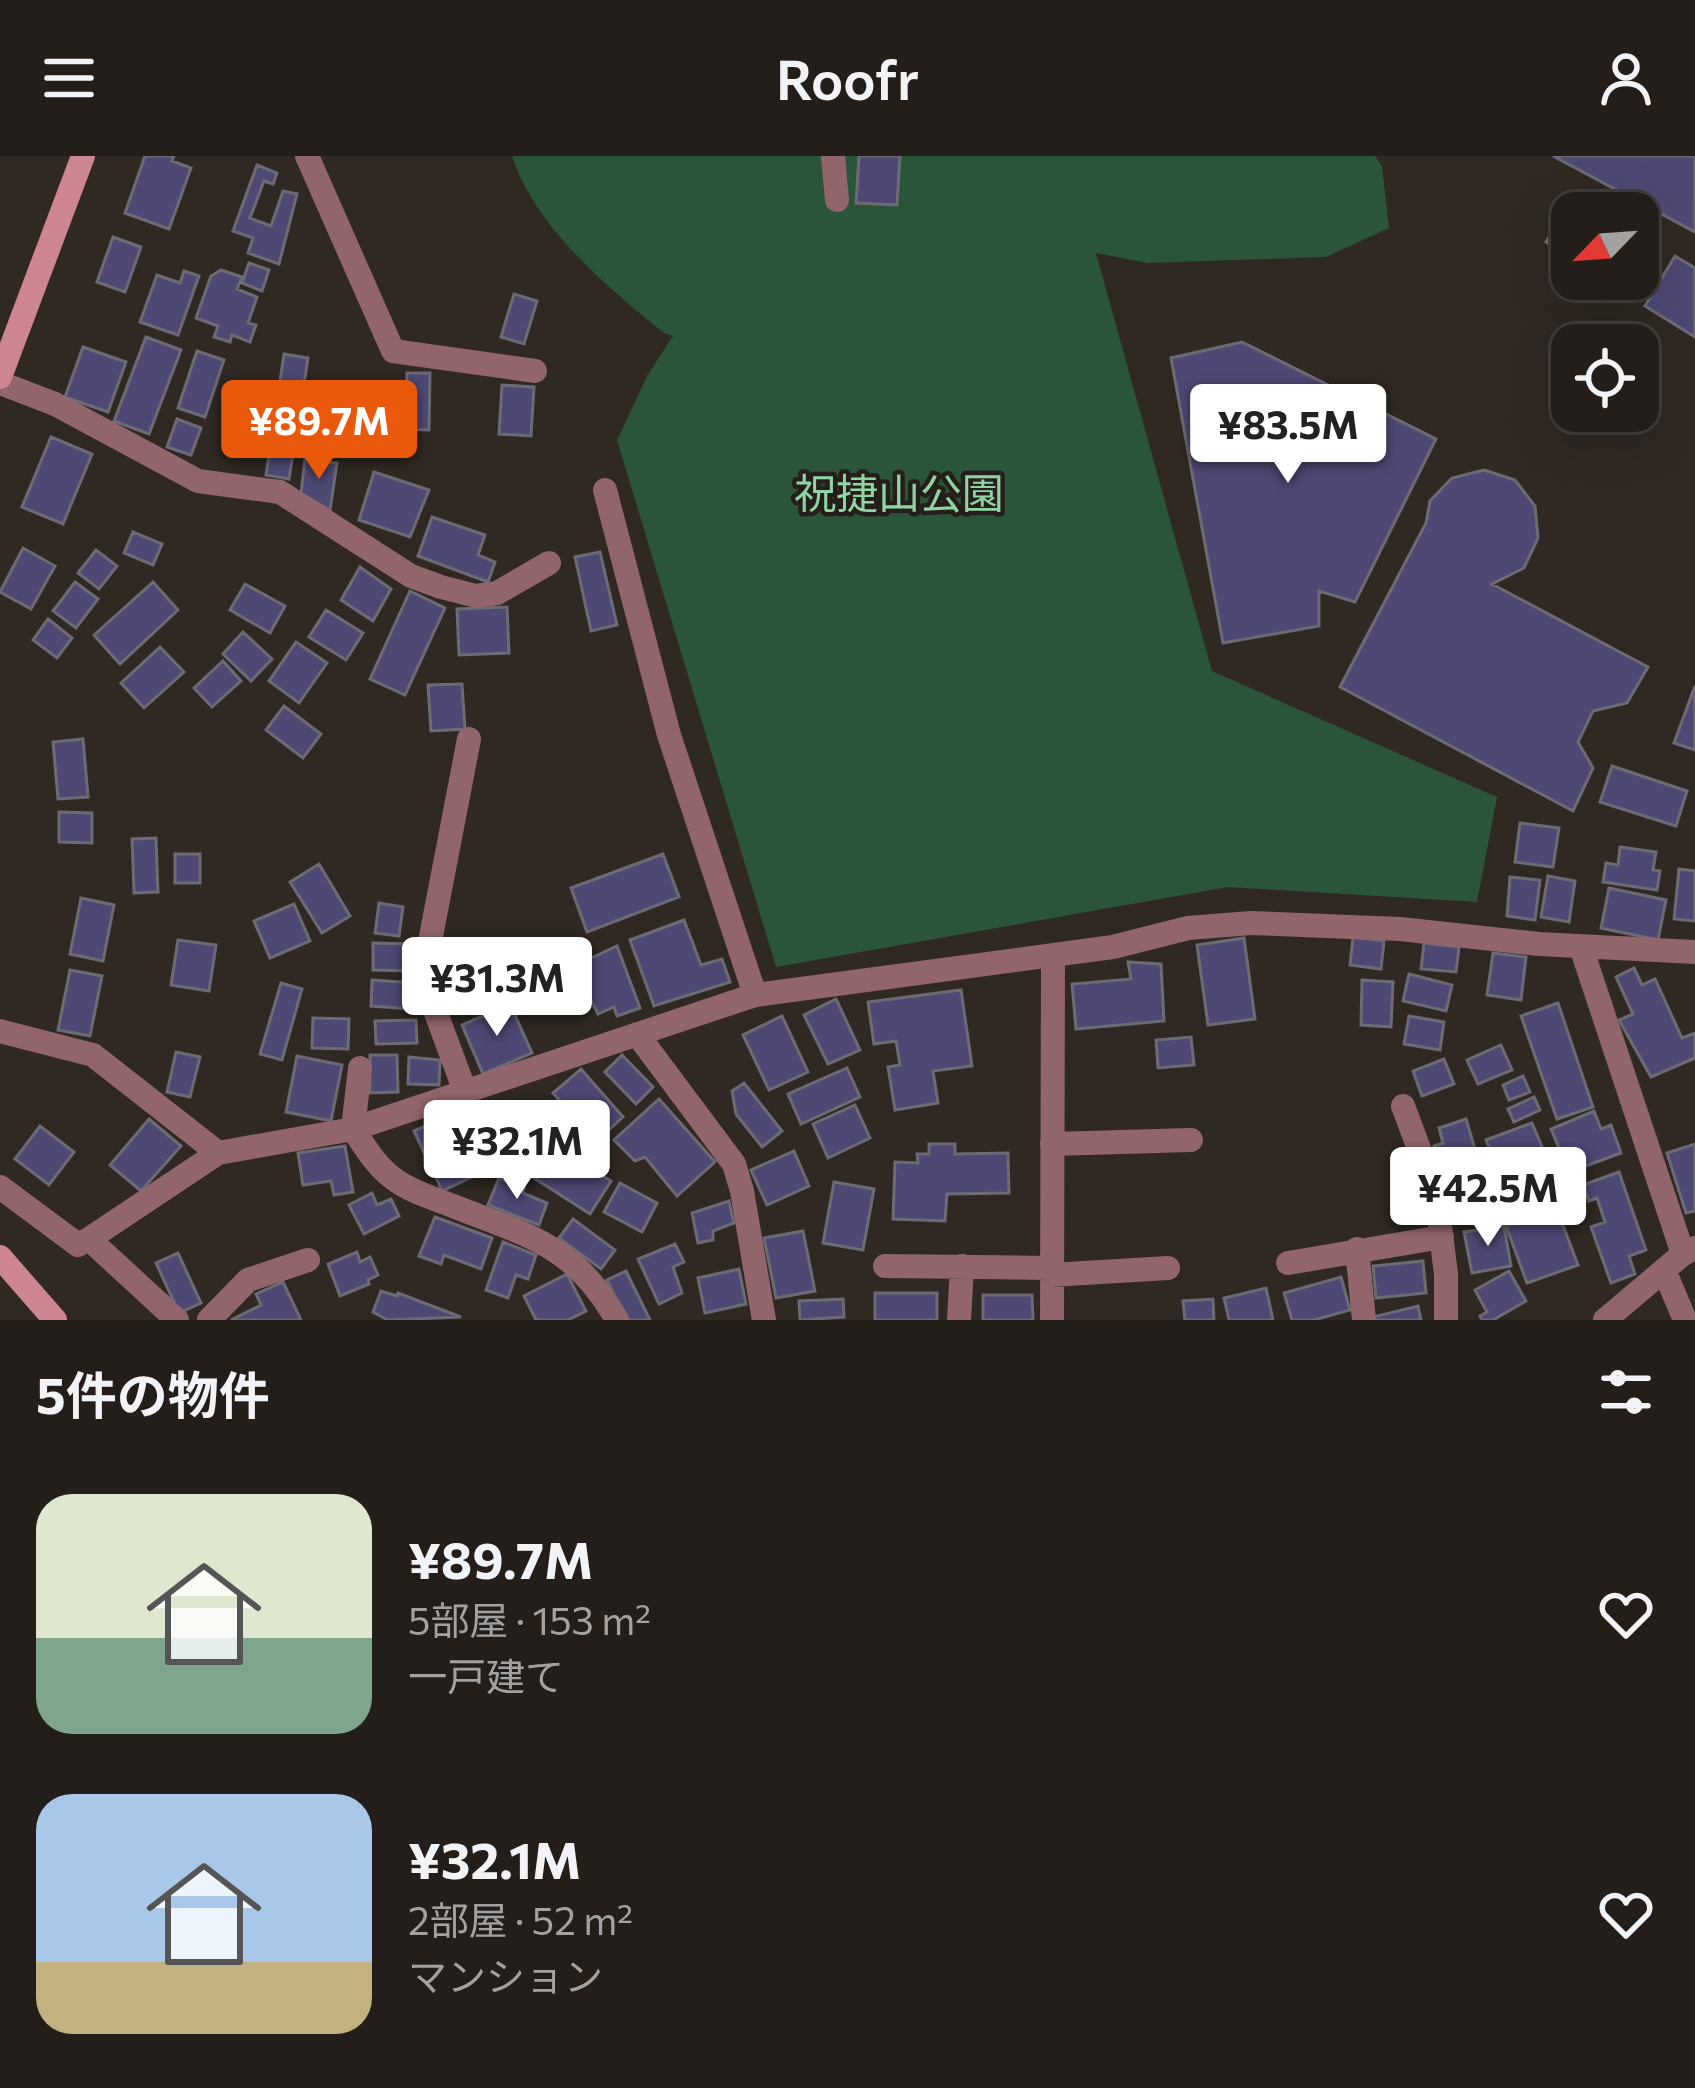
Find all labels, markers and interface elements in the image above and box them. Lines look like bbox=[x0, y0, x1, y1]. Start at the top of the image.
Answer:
icon: menu bbox=[36, 45, 102, 111]
text: Roofr bbox=[776, 45, 919, 111]
icon: person bbox=[1593, 45, 1659, 111]
north arrow bbox=[1551, 192, 1659, 300]
map controls bbox=[1551, 192, 1659, 432]
button: locate bbox=[1551, 324, 1659, 432]
pin: ¥89.7M bbox=[221, 380, 417, 482]
pin: ¥83.5M bbox=[1190, 384, 1386, 486]
text: ¥89.7M bbox=[248, 395, 390, 443]
text: ¥83.5M bbox=[1217, 399, 1359, 447]
park label: 祝捷山公園 bbox=[794, 466, 1004, 518]
pin: ¥31.3M bbox=[399, 937, 595, 1039]
text: ¥31.3M bbox=[429, 952, 565, 1000]
pin: ¥32.1M bbox=[419, 1100, 615, 1202]
text: ¥32.1M bbox=[451, 1115, 583, 1163]
pin: ¥42.5M bbox=[1390, 1147, 1586, 1249]
text: ¥42.5M bbox=[1417, 1162, 1559, 1210]
icon: filters bbox=[1593, 1359, 1659, 1425]
text: 5件の物件 bbox=[36, 1362, 270, 1425]
text: ¥89.7M bbox=[408, 1527, 593, 1590]
icon: home bbox=[132, 1542, 276, 1686]
icon: heart bbox=[1593, 1581, 1659, 1647]
text: 5部屋 · 153 m² bbox=[408, 1595, 651, 1643]
text: 一戸建て bbox=[408, 1651, 564, 1699]
text: ¥32.1M bbox=[408, 1827, 581, 1890]
icon: home bbox=[132, 1842, 276, 1986]
icon: heart bbox=[1593, 1881, 1659, 1947]
text: 2部屋 · 52 m² bbox=[408, 1895, 633, 1943]
text: マンション bbox=[408, 1951, 603, 1999]

